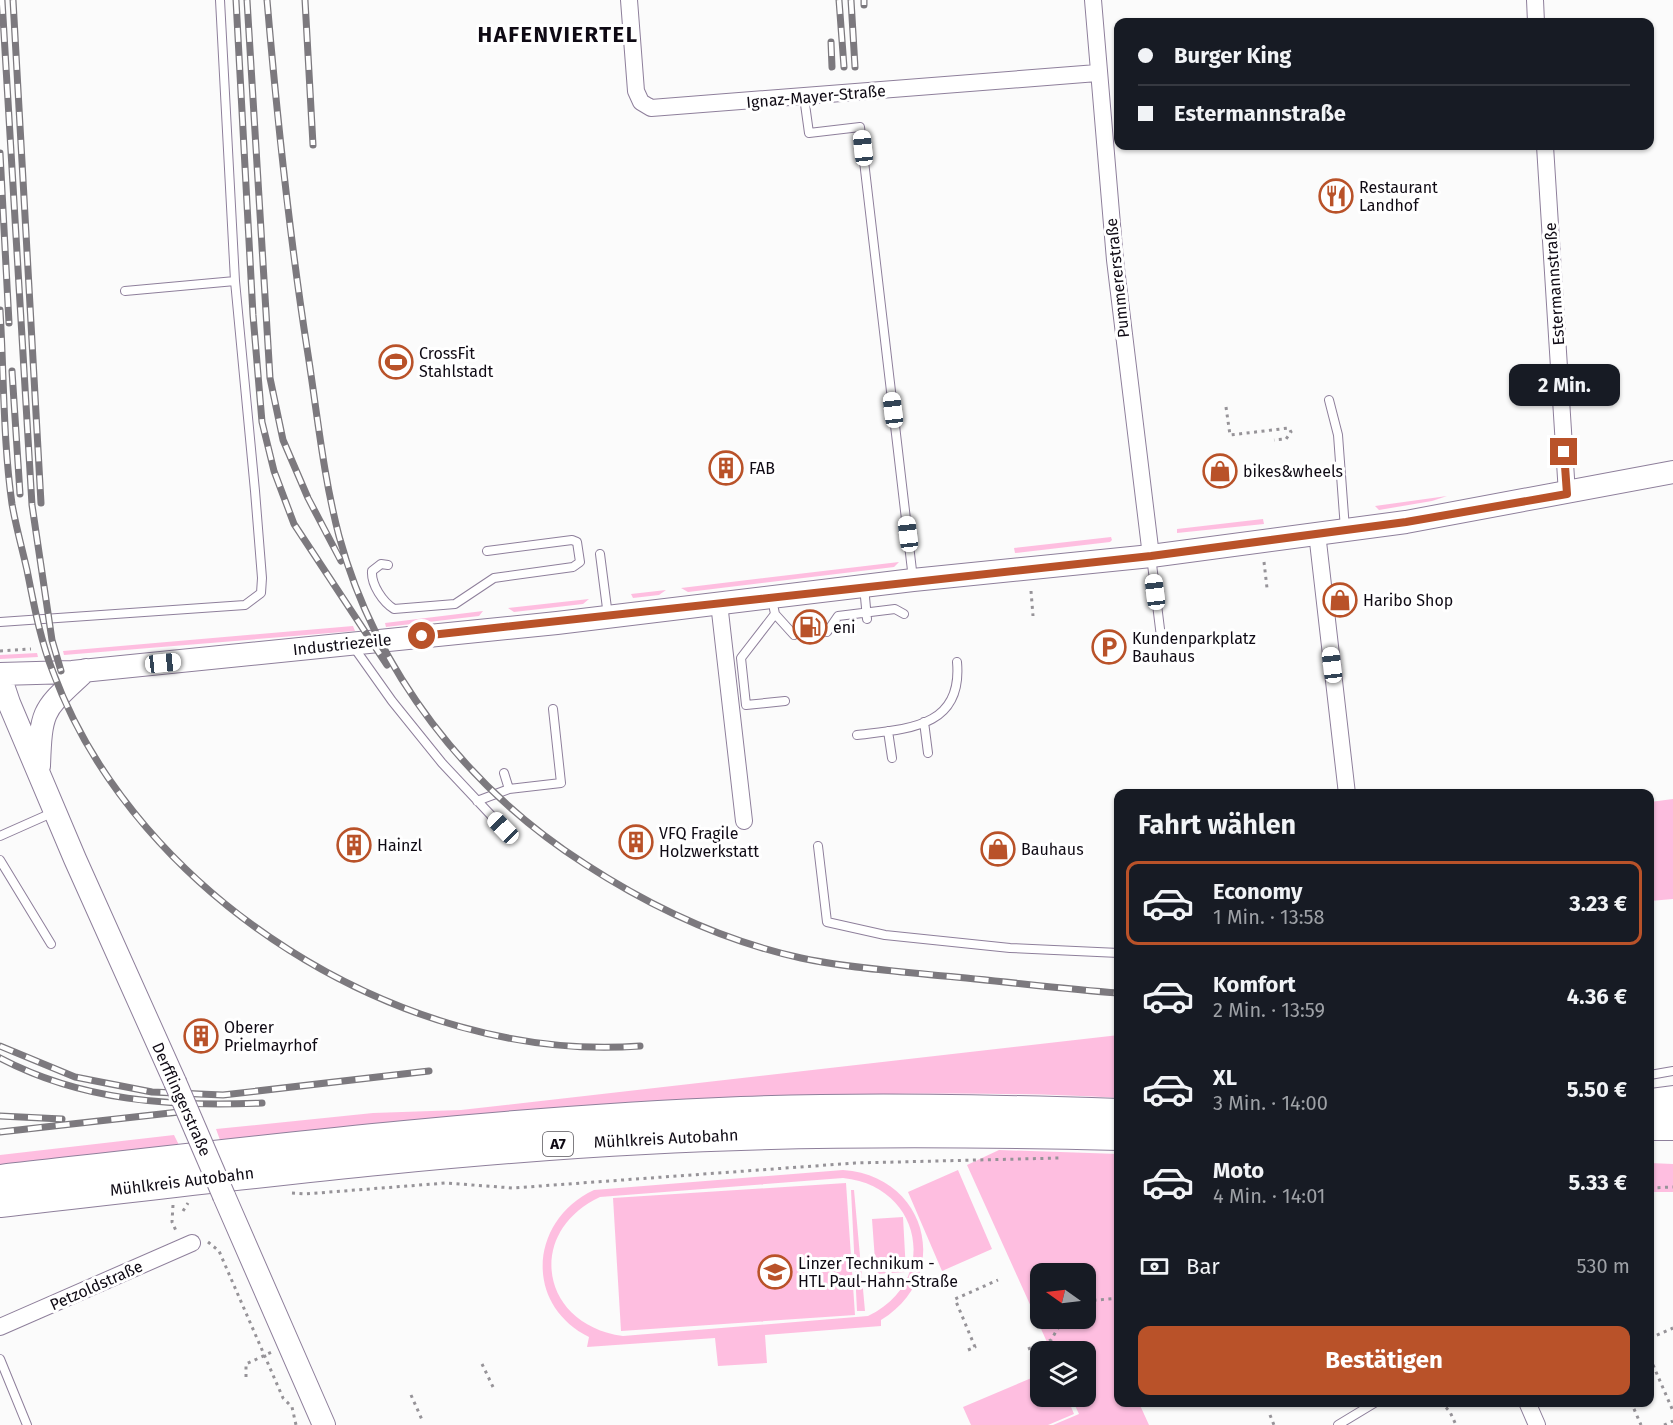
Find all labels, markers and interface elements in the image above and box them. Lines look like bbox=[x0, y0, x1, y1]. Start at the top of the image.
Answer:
district label: HAFENVIERTEL bbox=[478, 21, 638, 48]
text: Burger King bbox=[1174, 42, 1291, 69]
street label: Ignaz-Mayer-Straße bbox=[746, 81, 887, 112]
text: Estermannstraße bbox=[1174, 100, 1346, 127]
car bbox=[852, 129, 874, 167]
restaurant icon: Restaurant Landhof bbox=[1318, 178, 1354, 214]
place label: Restaurant Landhof bbox=[1359, 178, 1438, 215]
street label: Pummererstraße bbox=[1102, 217, 1133, 339]
street label: Estermannstraße bbox=[1541, 222, 1568, 346]
sports icon: CrossFit Stahlstadt bbox=[378, 344, 414, 380]
place label: CrossFit Stahlstadt bbox=[419, 344, 494, 381]
callout: 2 Min. bbox=[1508, 365, 1620, 407]
text: 2 Min. bbox=[1538, 373, 1591, 397]
car bbox=[882, 391, 904, 429]
route end bbox=[1550, 438, 1577, 465]
building icon: FAB bbox=[708, 450, 744, 486]
shop icon: bikes&wheels bbox=[1202, 453, 1238, 489]
place label: FAB bbox=[749, 459, 775, 478]
place label: bikes&wheels bbox=[1243, 462, 1343, 481]
car bbox=[897, 515, 919, 553]
car bbox=[1144, 573, 1166, 611]
shop icon: Haribo Shop bbox=[1322, 582, 1358, 618]
place label: Haribo Shop bbox=[1363, 591, 1453, 610]
fuel station icon: eni bbox=[792, 609, 828, 645]
place label: eni bbox=[833, 618, 856, 637]
route start bbox=[408, 622, 435, 649]
parking icon: Kundenparkplatz Bauhaus bbox=[1091, 629, 1127, 665]
place label: Kundenparkplatz Bauhaus bbox=[1132, 629, 1256, 666]
street label: Industriezeile bbox=[292, 630, 392, 659]
car bbox=[1321, 646, 1343, 684]
car bbox=[144, 652, 182, 674]
car bbox=[484, 809, 522, 847]
text: Fahrt wählen bbox=[1138, 809, 1296, 841]
building icon: VFQ Fragile Holzwerkstatt bbox=[618, 824, 654, 860]
place label: VFQ Fragile Holzwerkstatt bbox=[659, 824, 759, 861]
building icon: Hainzl bbox=[336, 827, 372, 863]
shop icon: Bauhaus bbox=[980, 831, 1016, 867]
place label: Hainzl bbox=[377, 836, 422, 855]
place label: Bauhaus bbox=[1021, 840, 1084, 859]
icon: car bbox=[1141, 876, 1195, 930]
text: Economy bbox=[1213, 878, 1302, 905]
text: 3.23 € bbox=[1569, 890, 1627, 917]
text: 1 Min. · 13:58 bbox=[1213, 905, 1325, 929]
icon: car bbox=[1141, 969, 1195, 1023]
text: Komfort bbox=[1213, 971, 1296, 998]
text: 4.36 € bbox=[1567, 983, 1627, 1010]
text: 2 Min. · 13:59 bbox=[1213, 998, 1325, 1022]
building icon: Oberer Prielmayrhof bbox=[183, 1018, 219, 1054]
place label: Oberer Prielmayrhof bbox=[224, 1018, 319, 1055]
street label: Derfflingerstraße bbox=[148, 1039, 215, 1159]
icon: car bbox=[1141, 1062, 1195, 1116]
text: XL bbox=[1213, 1064, 1237, 1091]
text: 5.50 € bbox=[1567, 1076, 1627, 1103]
text: 3 Min. · 14:00 bbox=[1213, 1091, 1328, 1115]
street label: Mühlkreis Autobahn bbox=[593, 1125, 739, 1152]
road number: A7 bbox=[543, 1132, 573, 1156]
icon: car bbox=[1141, 1155, 1195, 1209]
text: Moto bbox=[1213, 1157, 1264, 1184]
street label: Mühlkreis Autobahn bbox=[109, 1163, 255, 1200]
text: 5.33 € bbox=[1568, 1169, 1627, 1196]
text: 4 Min. · 14:01 bbox=[1213, 1184, 1325, 1208]
icon: cash bbox=[1138, 1250, 1171, 1283]
text: Bar bbox=[1186, 1253, 1220, 1280]
school or university icon: Linzer Technikum - HTL Paul-Hahn-Straße bbox=[757, 1254, 793, 1290]
place label: Linzer Technikum - HTL Paul-Hahn-Straße bbox=[798, 1254, 958, 1291]
text: 530 m bbox=[1577, 1254, 1630, 1278]
street label: Petzoldstraße bbox=[47, 1257, 146, 1314]
north arrow bbox=[1030, 1263, 1096, 1329]
map controls bbox=[1030, 1263, 1096, 1407]
button: Bestätigen bbox=[1138, 1326, 1630, 1395]
button: layers bbox=[1030, 1341, 1096, 1407]

